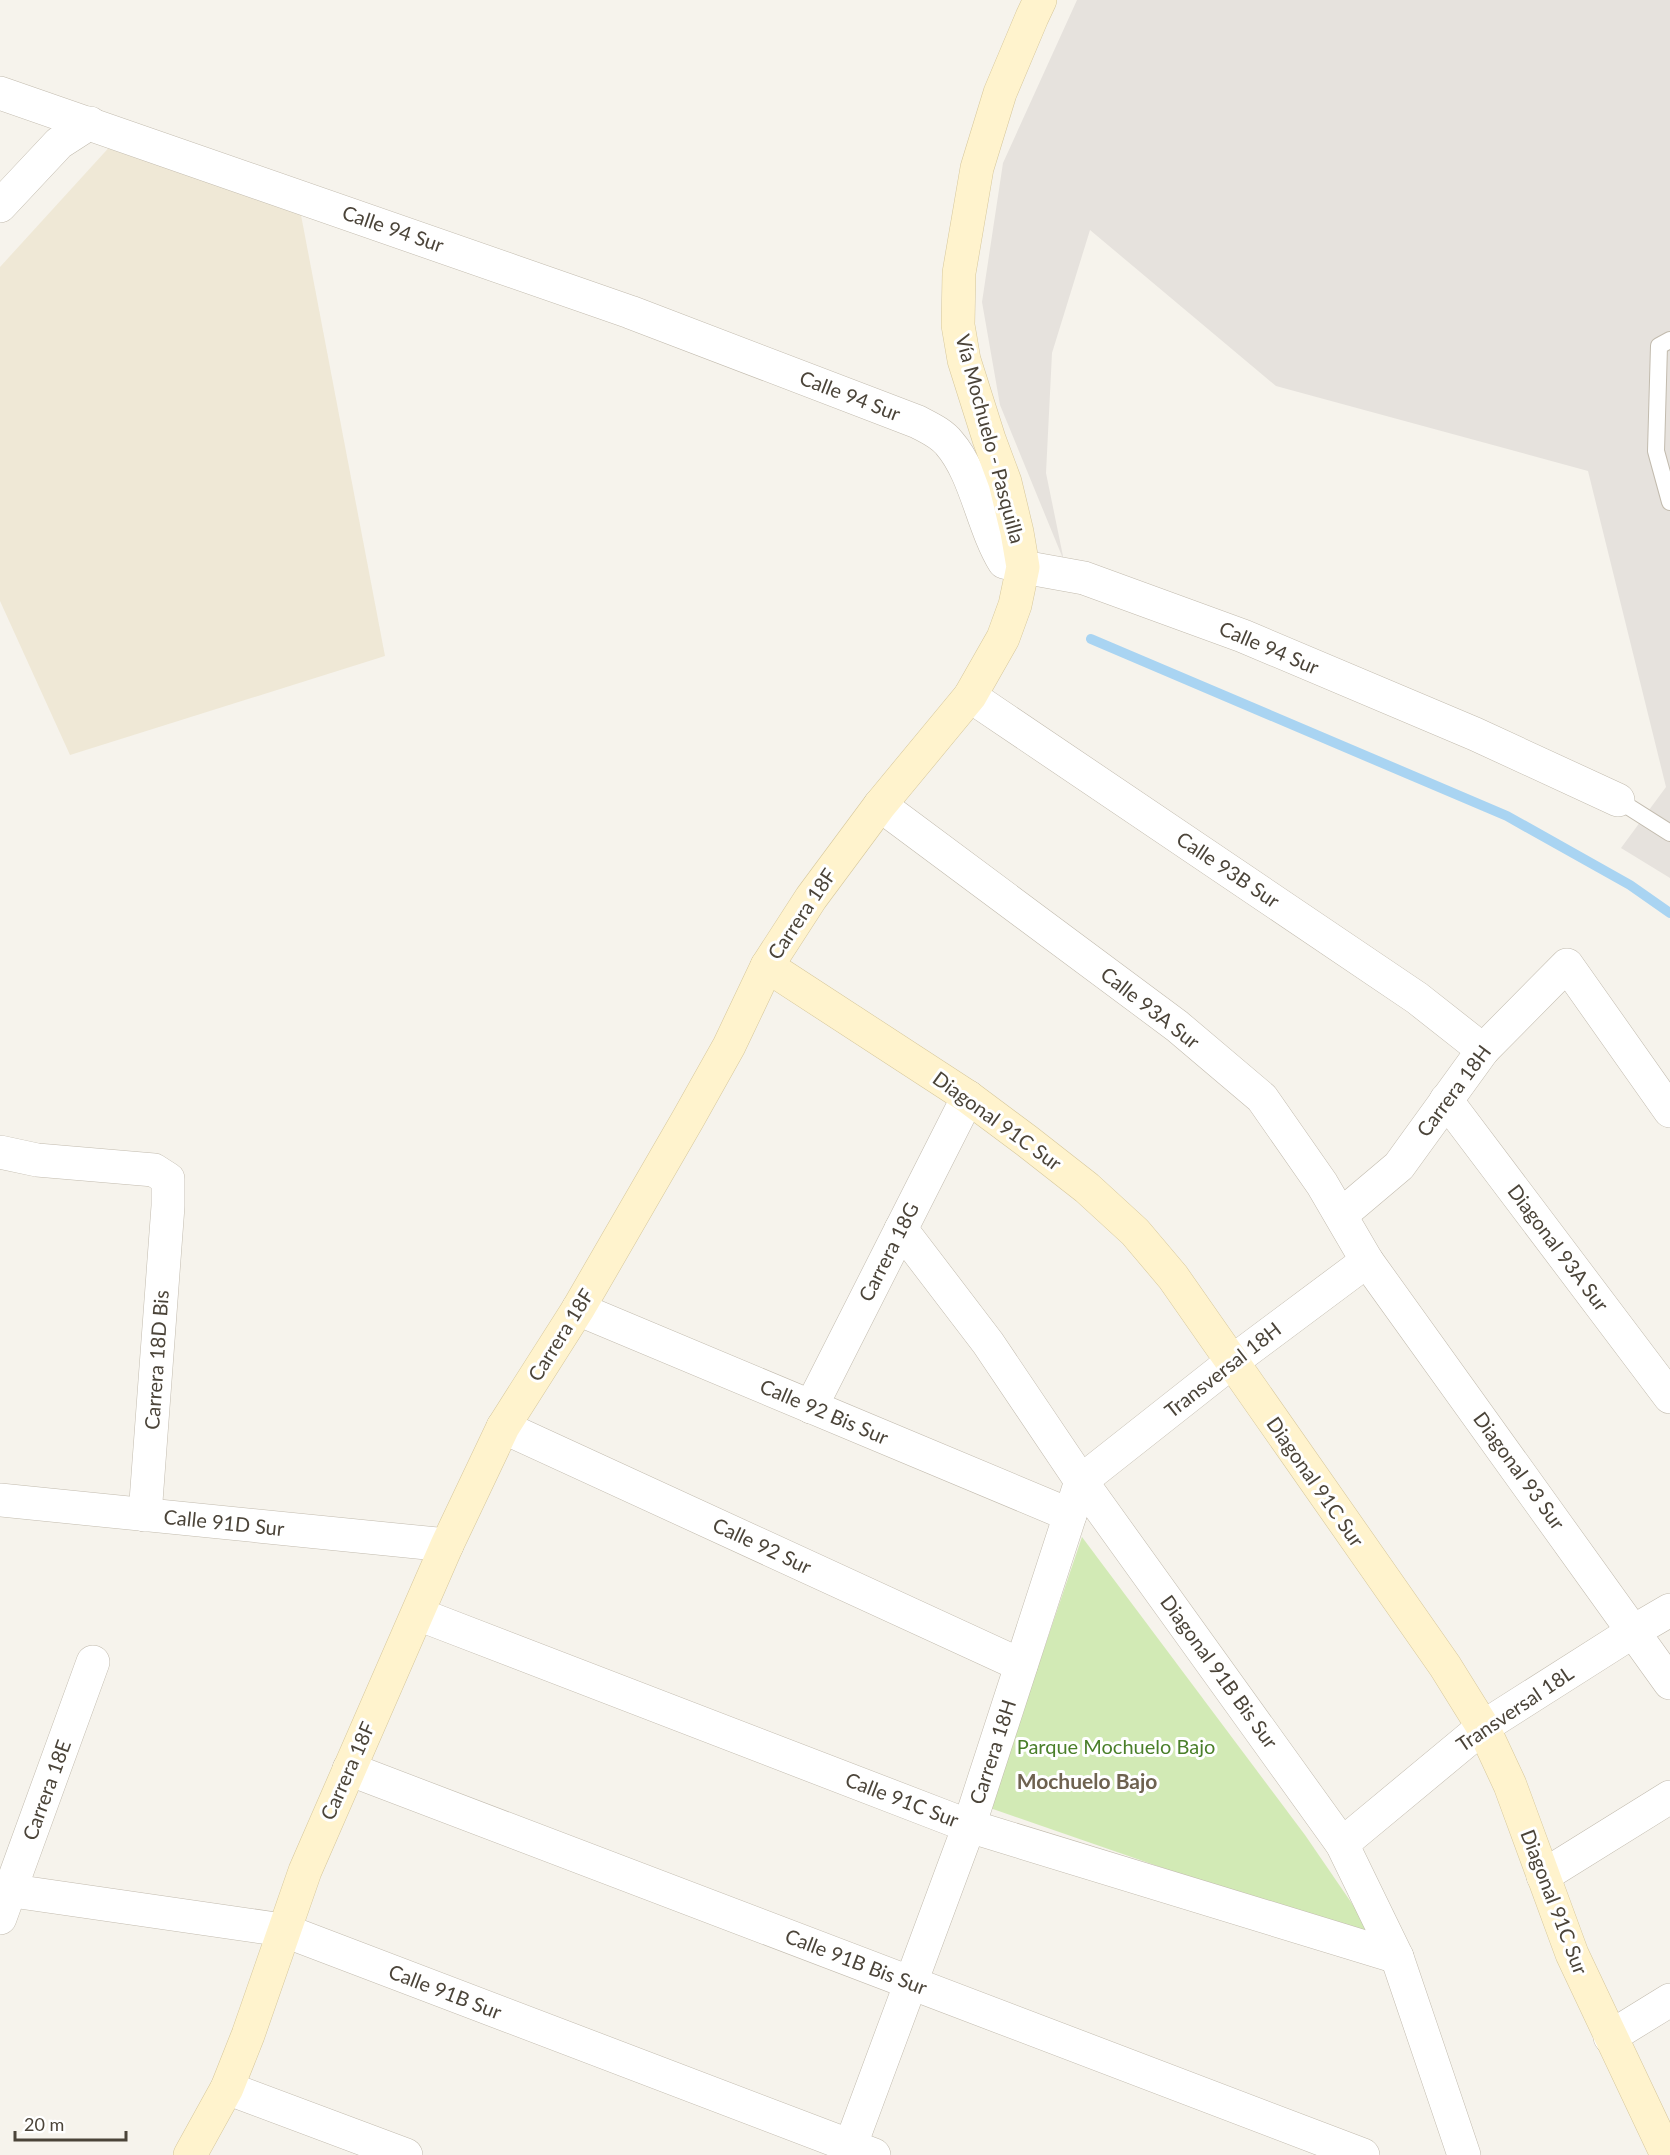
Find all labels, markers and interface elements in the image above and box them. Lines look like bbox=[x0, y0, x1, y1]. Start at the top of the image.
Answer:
street label: Calle 94 Sur bbox=[339, 199, 448, 257]
street label: Vía Mochuelo - Pasquilla bbox=[951, 332, 1030, 546]
street label: Calle 94 Sur bbox=[797, 365, 905, 425]
street label: Calle 94 Sur bbox=[1216, 615, 1323, 679]
street label: Calle 93B Sur bbox=[1173, 826, 1285, 913]
street label: Carrera 18F bbox=[762, 863, 840, 964]
street label: Calle 93A Sur bbox=[1096, 961, 1205, 1054]
street label: Carrera 18H bbox=[1411, 1040, 1495, 1141]
street label: Diagonal 91C Sur bbox=[929, 1066, 1067, 1175]
street label: Diagonal 93A Sur bbox=[1503, 1179, 1615, 1316]
street label: Carrera 18G bbox=[853, 1198, 923, 1305]
street label: Carrera 18F bbox=[522, 1284, 598, 1385]
street label: Carrera 18D Bis bbox=[139, 1289, 173, 1431]
street label: Transversal 18H bbox=[1159, 1316, 1285, 1422]
street label: Calle 92 Bis Sur bbox=[757, 1373, 893, 1449]
street label: Diagonal 93 Sur bbox=[1469, 1407, 1571, 1535]
street label: Diagonal 91C Sur bbox=[1262, 1412, 1370, 1552]
street label: Calle 91D Sur bbox=[163, 1504, 286, 1540]
street label: Calle 92 Sur bbox=[709, 1512, 816, 1579]
street label: Diagonal 91B Bis Sur bbox=[1156, 1590, 1284, 1753]
street label: Transversal 18L bbox=[1451, 1660, 1578, 1756]
street label: Carrera 18H bbox=[964, 1696, 1020, 1807]
street label: Carrera 18F bbox=[315, 1718, 379, 1823]
park label: Parque Mochuelo Bajo bbox=[1017, 1734, 1215, 1758]
street label: Carrera 18E bbox=[17, 1736, 75, 1843]
street label: Calle 91C Sur bbox=[842, 1767, 963, 1832]
district label: Mochuelo Bajo bbox=[1017, 1768, 1157, 1793]
street label: Diagonal 91C Sur bbox=[1516, 1826, 1594, 1978]
street label: Calle 91B Bis Sur bbox=[782, 1923, 931, 1999]
street label: Calle 91B Sur bbox=[386, 1959, 506, 2024]
scale bar bbox=[15, 2104, 126, 2142]
text: 20 m bbox=[24, 2113, 64, 2135]

